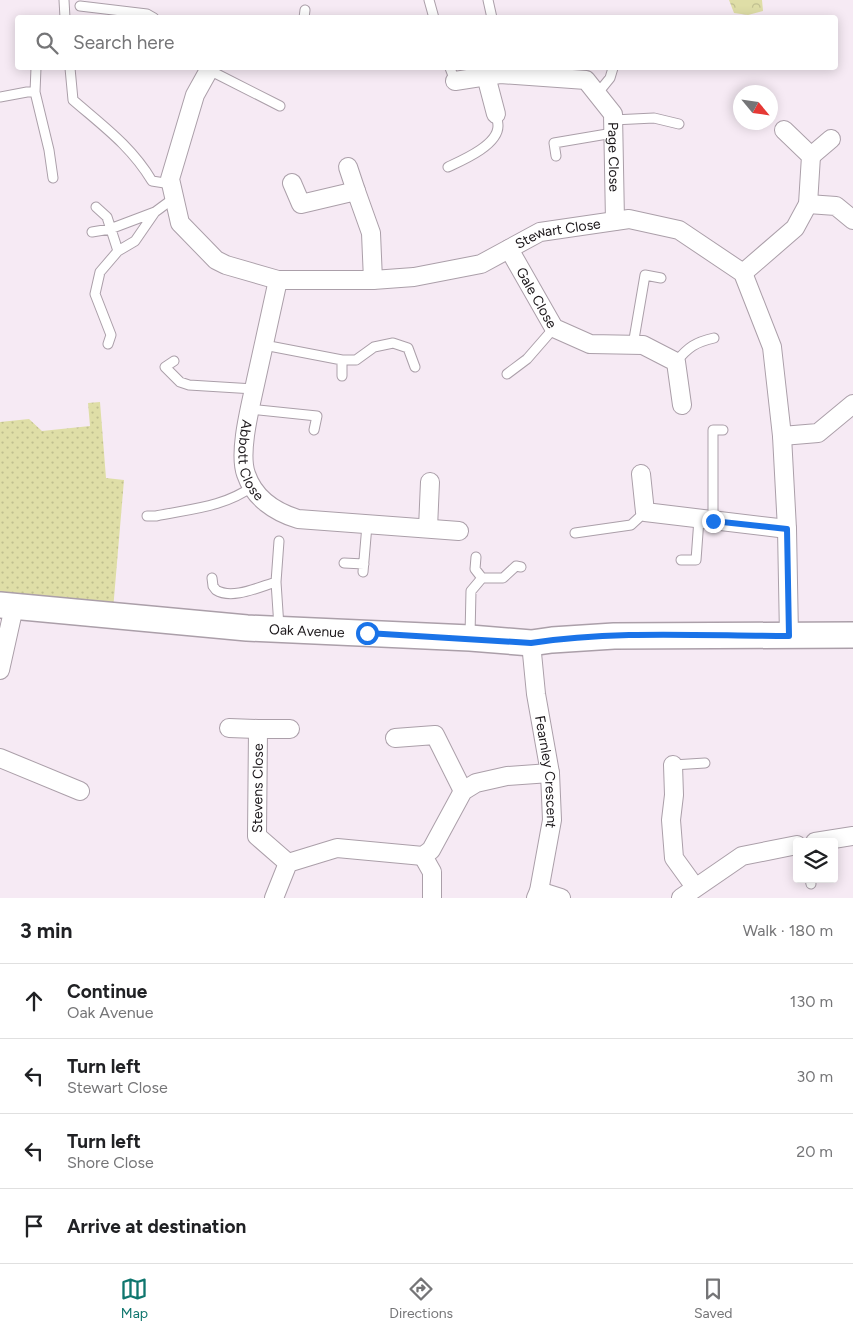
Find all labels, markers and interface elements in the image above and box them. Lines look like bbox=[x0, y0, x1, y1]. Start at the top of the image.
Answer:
search box bbox=[15, 15, 838, 70]
icon: search bbox=[33, 29, 61, 57]
text: Search here bbox=[73, 31, 175, 54]
north arrow bbox=[733, 85, 778, 130]
street label: Page Close bbox=[604, 122, 622, 192]
street label: Stewart Close bbox=[512, 215, 602, 253]
street label: Gale Close bbox=[512, 264, 561, 332]
street label: Abbott Close bbox=[234, 418, 267, 505]
route end bbox=[702, 510, 725, 533]
street label: Oak Avenue bbox=[269, 621, 345, 641]
route start bbox=[356, 622, 379, 645]
street label: Fearnley Crescent bbox=[531, 714, 560, 830]
street label: Stevens Close bbox=[249, 743, 267, 833]
map controls bbox=[793, 838, 838, 883]
button: layers bbox=[793, 838, 838, 883]
text: 3 min bbox=[20, 918, 72, 943]
text: Walk · 180 m bbox=[743, 921, 833, 940]
text: Continue bbox=[67, 980, 147, 1003]
icon: ahead bbox=[20, 987, 48, 1015]
text: 130 m bbox=[790, 992, 833, 1011]
text: Oak Avenue bbox=[67, 1003, 153, 1022]
text: Turn left bbox=[67, 1055, 141, 1078]
icon: left bbox=[20, 1062, 48, 1090]
text: 30 m bbox=[796, 1067, 833, 1086]
text: Stewart Close bbox=[67, 1078, 168, 1097]
text: Turn left bbox=[67, 1130, 141, 1153]
icon: left bbox=[20, 1137, 48, 1165]
text: 20 m bbox=[796, 1142, 833, 1161]
text: Shore Close bbox=[67, 1153, 154, 1172]
icon: arrive bbox=[20, 1212, 48, 1240]
text: Arrive at destination bbox=[67, 1215, 246, 1238]
tab: Map bbox=[120, 1275, 148, 1322]
tab: Directions bbox=[389, 1275, 453, 1322]
tab: Saved bbox=[694, 1275, 733, 1322]

